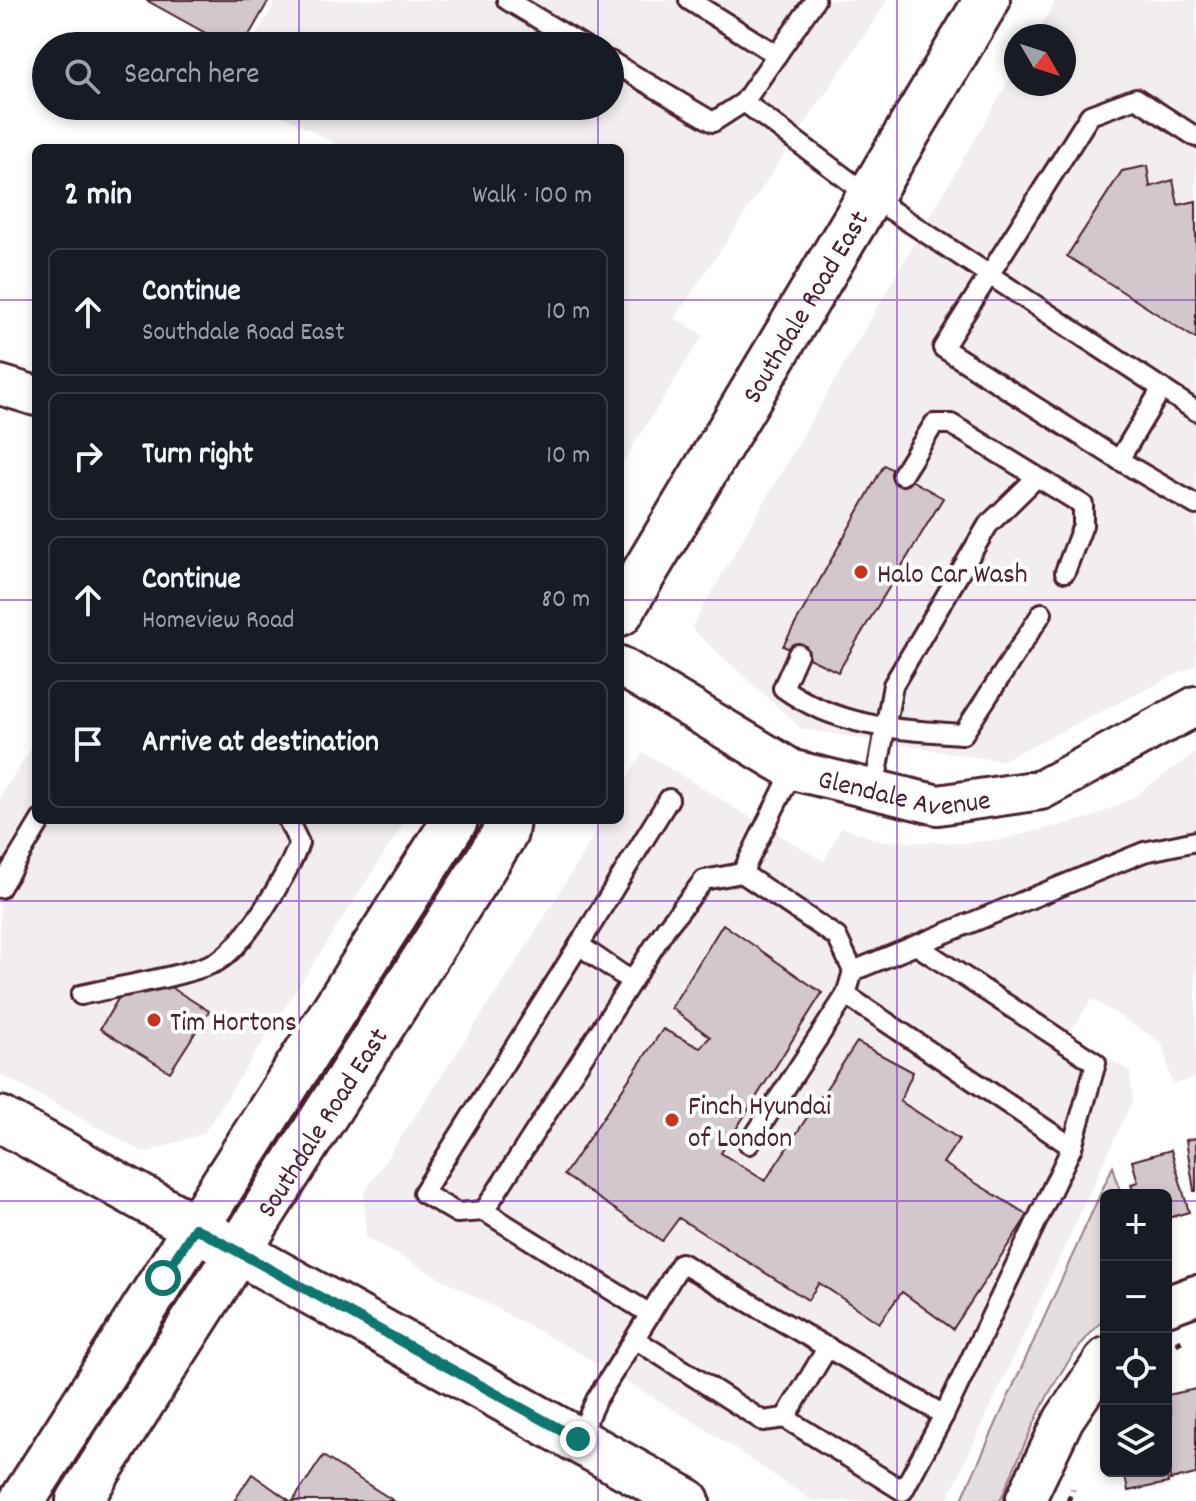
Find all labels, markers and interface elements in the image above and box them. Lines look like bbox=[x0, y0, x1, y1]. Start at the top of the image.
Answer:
north arrow bbox=[1004, 24, 1076, 96]
search box bbox=[32, 32, 624, 120]
icon: search bbox=[60, 54, 104, 98]
text: Search here bbox=[124, 55, 260, 98]
text: 2 min bbox=[64, 172, 132, 221]
text: Walk · 100 m bbox=[472, 178, 592, 215]
street label: Southdale Road East bbox=[735, 204, 881, 412]
text: Continue bbox=[142, 272, 241, 315]
icon: ahead bbox=[66, 290, 110, 334]
text: 10 m bbox=[546, 294, 590, 331]
text: Southdale Road East bbox=[142, 315, 345, 352]
icon: right bbox=[66, 434, 110, 478]
text: Turn right bbox=[142, 435, 253, 478]
text: 10 m bbox=[546, 438, 590, 475]
place label: Halo Car Wash bbox=[877, 557, 1028, 597]
text: Continue bbox=[142, 560, 241, 603]
marker: Halo Car Wash bbox=[852, 563, 870, 581]
icon: ahead bbox=[66, 578, 110, 622]
text: 80 m bbox=[542, 582, 590, 619]
text: Homeview Road bbox=[142, 603, 295, 640]
icon: arrive bbox=[66, 722, 110, 766]
text: Arrive at destination bbox=[142, 723, 379, 766]
street label: Glendale Avenue bbox=[813, 762, 993, 830]
place label: Tim Hortons bbox=[170, 1005, 297, 1045]
marker: Tim Hortons bbox=[145, 1011, 163, 1029]
street label: Southdale Road East bbox=[250, 1021, 401, 1227]
place label: Finch Hyundai of London bbox=[688, 1089, 831, 1161]
marker: Finch Hyundai of London bbox=[663, 1111, 681, 1129]
map controls bbox=[1100, 1189, 1172, 1477]
button: + bbox=[1100, 1189, 1172, 1261]
route start bbox=[145, 1260, 181, 1296]
button: − bbox=[1100, 1261, 1172, 1333]
button: locate bbox=[1100, 1333, 1172, 1405]
button: layers bbox=[1100, 1405, 1172, 1477]
route end bbox=[560, 1421, 596, 1457]

